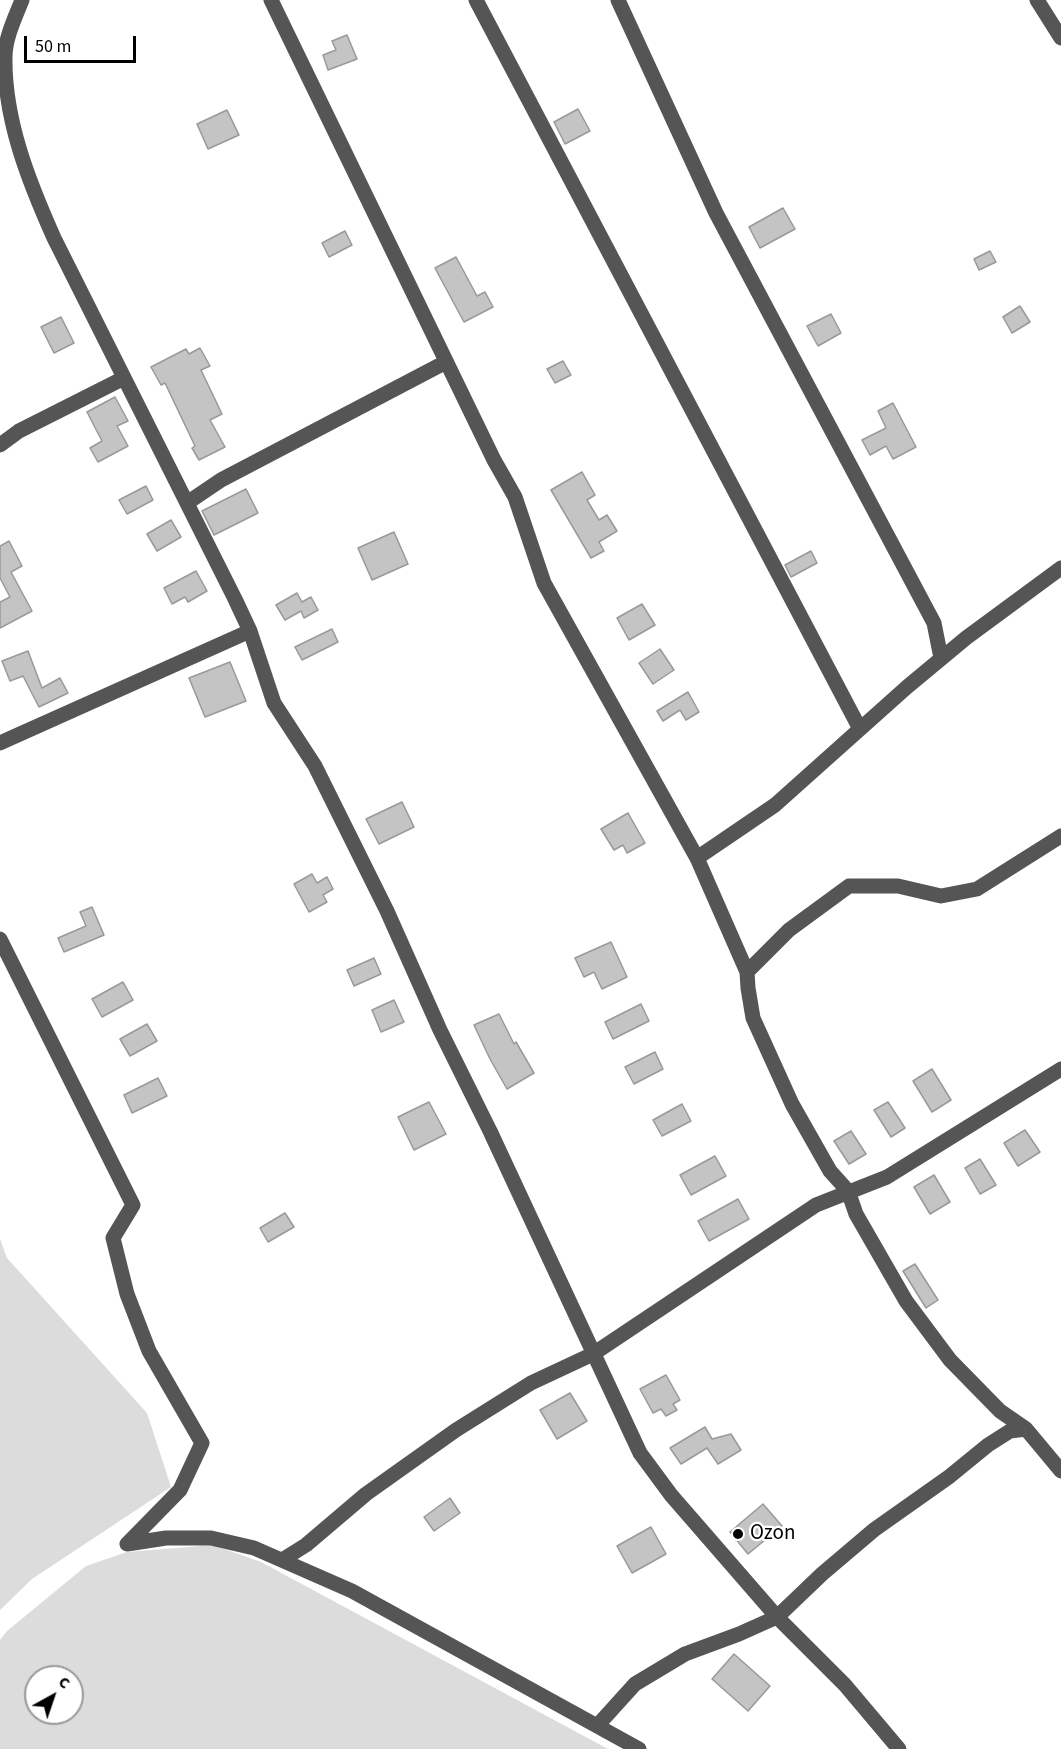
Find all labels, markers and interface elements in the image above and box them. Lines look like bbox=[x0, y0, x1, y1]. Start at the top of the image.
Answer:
scale bar bbox=[27, 24, 140, 62]
text: 50 m bbox=[35, 34, 71, 59]
place label: Ozon bbox=[750, 1521, 795, 1547]
marker: Ozon bbox=[731, 1527, 745, 1541]
north arrow bbox=[24, 1665, 84, 1725]
text: С bbox=[54, 1671, 75, 1694]

